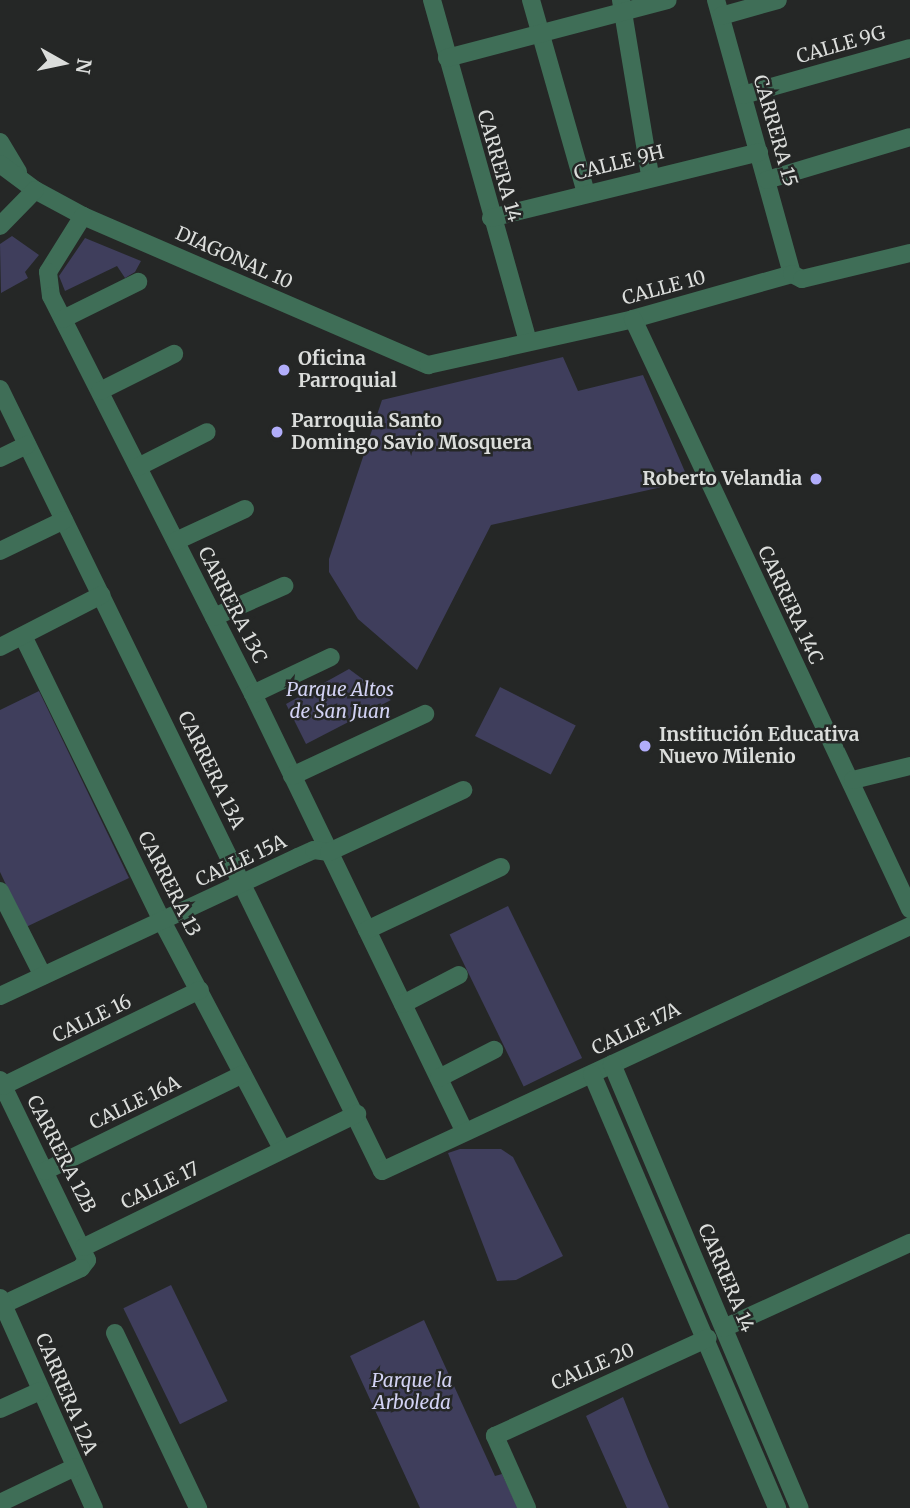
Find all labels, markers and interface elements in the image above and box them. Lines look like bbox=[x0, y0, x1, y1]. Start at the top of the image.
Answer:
street label: CALLE 9G bbox=[794, 21, 888, 69]
north arrow bbox=[28, 28, 98, 98]
text: N bbox=[71, 57, 97, 76]
street label: CARRERA 15 bbox=[748, 73, 802, 189]
street label: CARRERA 14 bbox=[472, 107, 526, 225]
street label: CALLE 9H bbox=[572, 141, 666, 185]
street label: DIAGONAL 10 bbox=[172, 222, 296, 294]
street label: CALLE 10 bbox=[620, 266, 708, 310]
place label: Oficina Parroquial bbox=[298, 348, 397, 392]
marker: Oficina Parroquial bbox=[276, 362, 292, 378]
place label: Parroquia Santo Domingo Savio Mosquera bbox=[291, 410, 532, 454]
marker: Parroquia Santo Domingo Savio Mosquera bbox=[269, 424, 285, 440]
place label: Roberto Velandia bbox=[642, 468, 802, 490]
marker: Roberto Velandia bbox=[808, 471, 824, 487]
street label: CARRERA 14C bbox=[753, 542, 827, 668]
street label: CARRERA 13C bbox=[193, 543, 271, 667]
park label: Parque Altos de San Juan bbox=[286, 679, 394, 723]
street label: CARRERA 13A bbox=[173, 707, 249, 833]
place label: Institución Educativa Nuevo Milenio bbox=[659, 724, 859, 768]
marker: Institución Educativa Nuevo Milenio bbox=[637, 738, 653, 754]
street label: CARRERA 13 bbox=[133, 828, 205, 940]
street label: CALLE 15A bbox=[192, 830, 290, 892]
street label: CALLE 16 bbox=[49, 990, 135, 1048]
street label: CALLE 17A bbox=[588, 998, 684, 1060]
street label: CALLE 16A bbox=[86, 1071, 184, 1135]
street label: CARRERA 12B bbox=[22, 1092, 100, 1216]
street label: CALLE 17 bbox=[117, 1157, 203, 1215]
street label: CARRERA 14 bbox=[693, 1220, 759, 1336]
street label: CARRERA 12A bbox=[30, 1330, 102, 1458]
street label: CALLE 20 bbox=[548, 1339, 638, 1395]
park label: Parque la Arboleda bbox=[372, 1370, 452, 1414]

